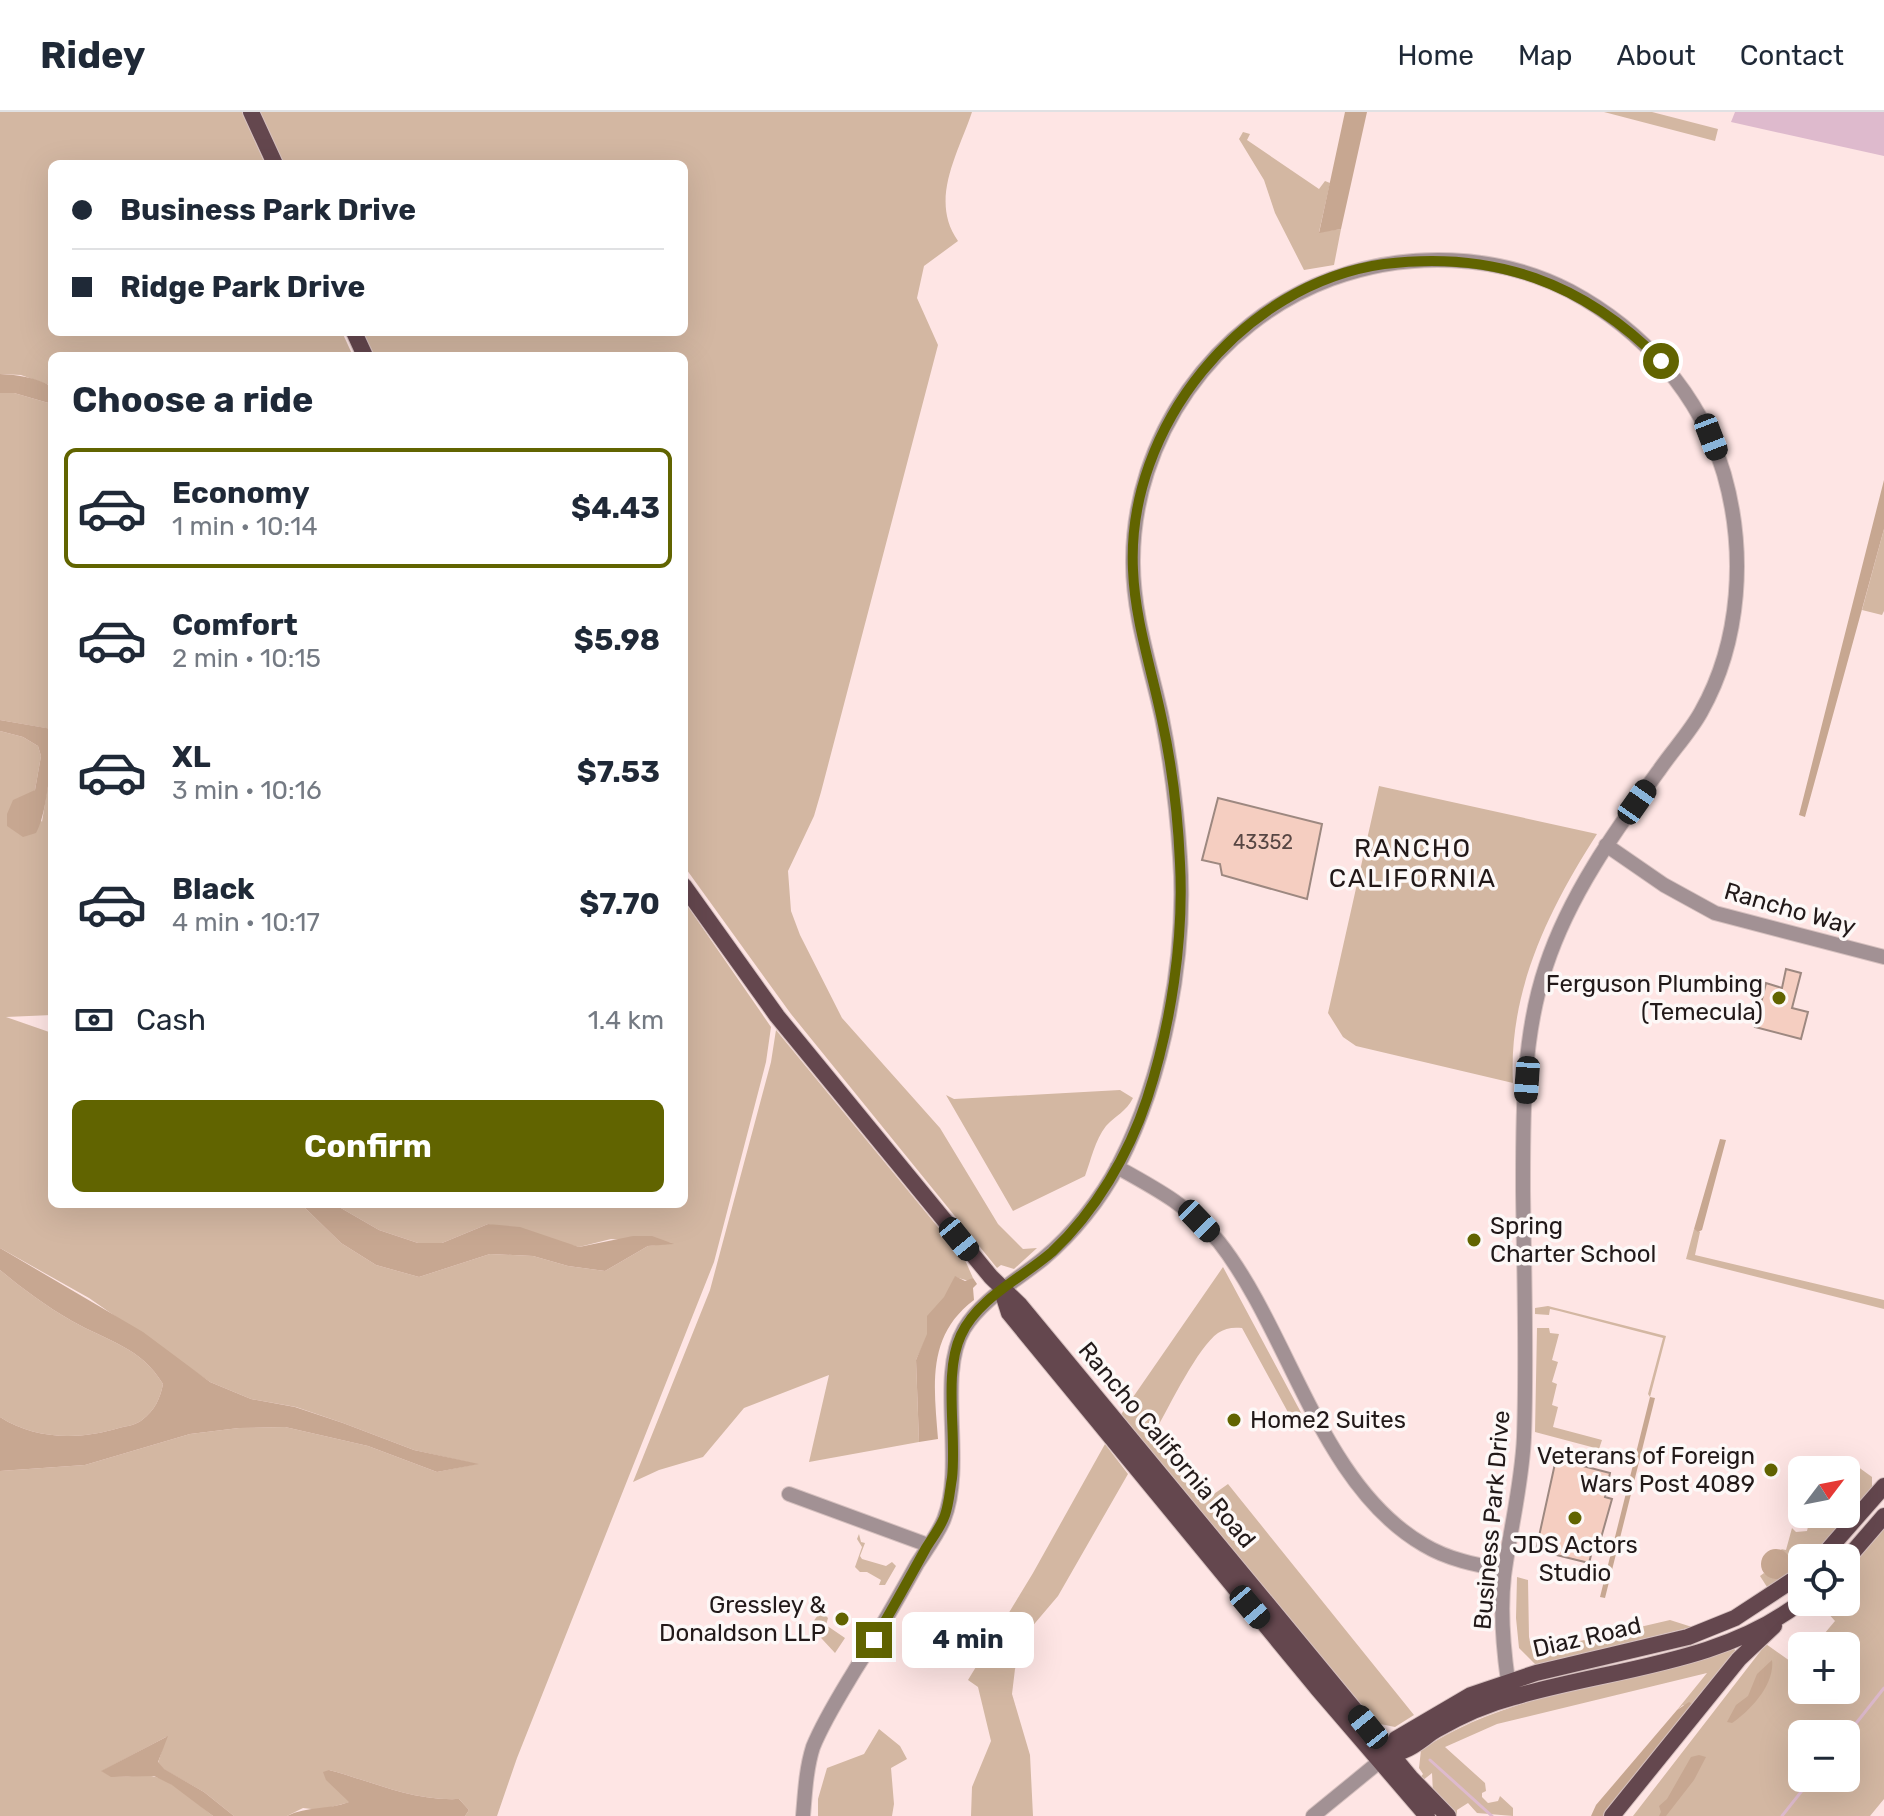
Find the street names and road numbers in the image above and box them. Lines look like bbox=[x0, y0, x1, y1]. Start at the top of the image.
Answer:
street label: Rancho Way bbox=[1721, 877, 1859, 941]
street label: Rancho California Road bbox=[1073, 1336, 1261, 1554]
street label: Business Park Drive bbox=[1468, 1409, 1516, 1631]
street label: Diaz Road bbox=[1530, 1611, 1644, 1663]

